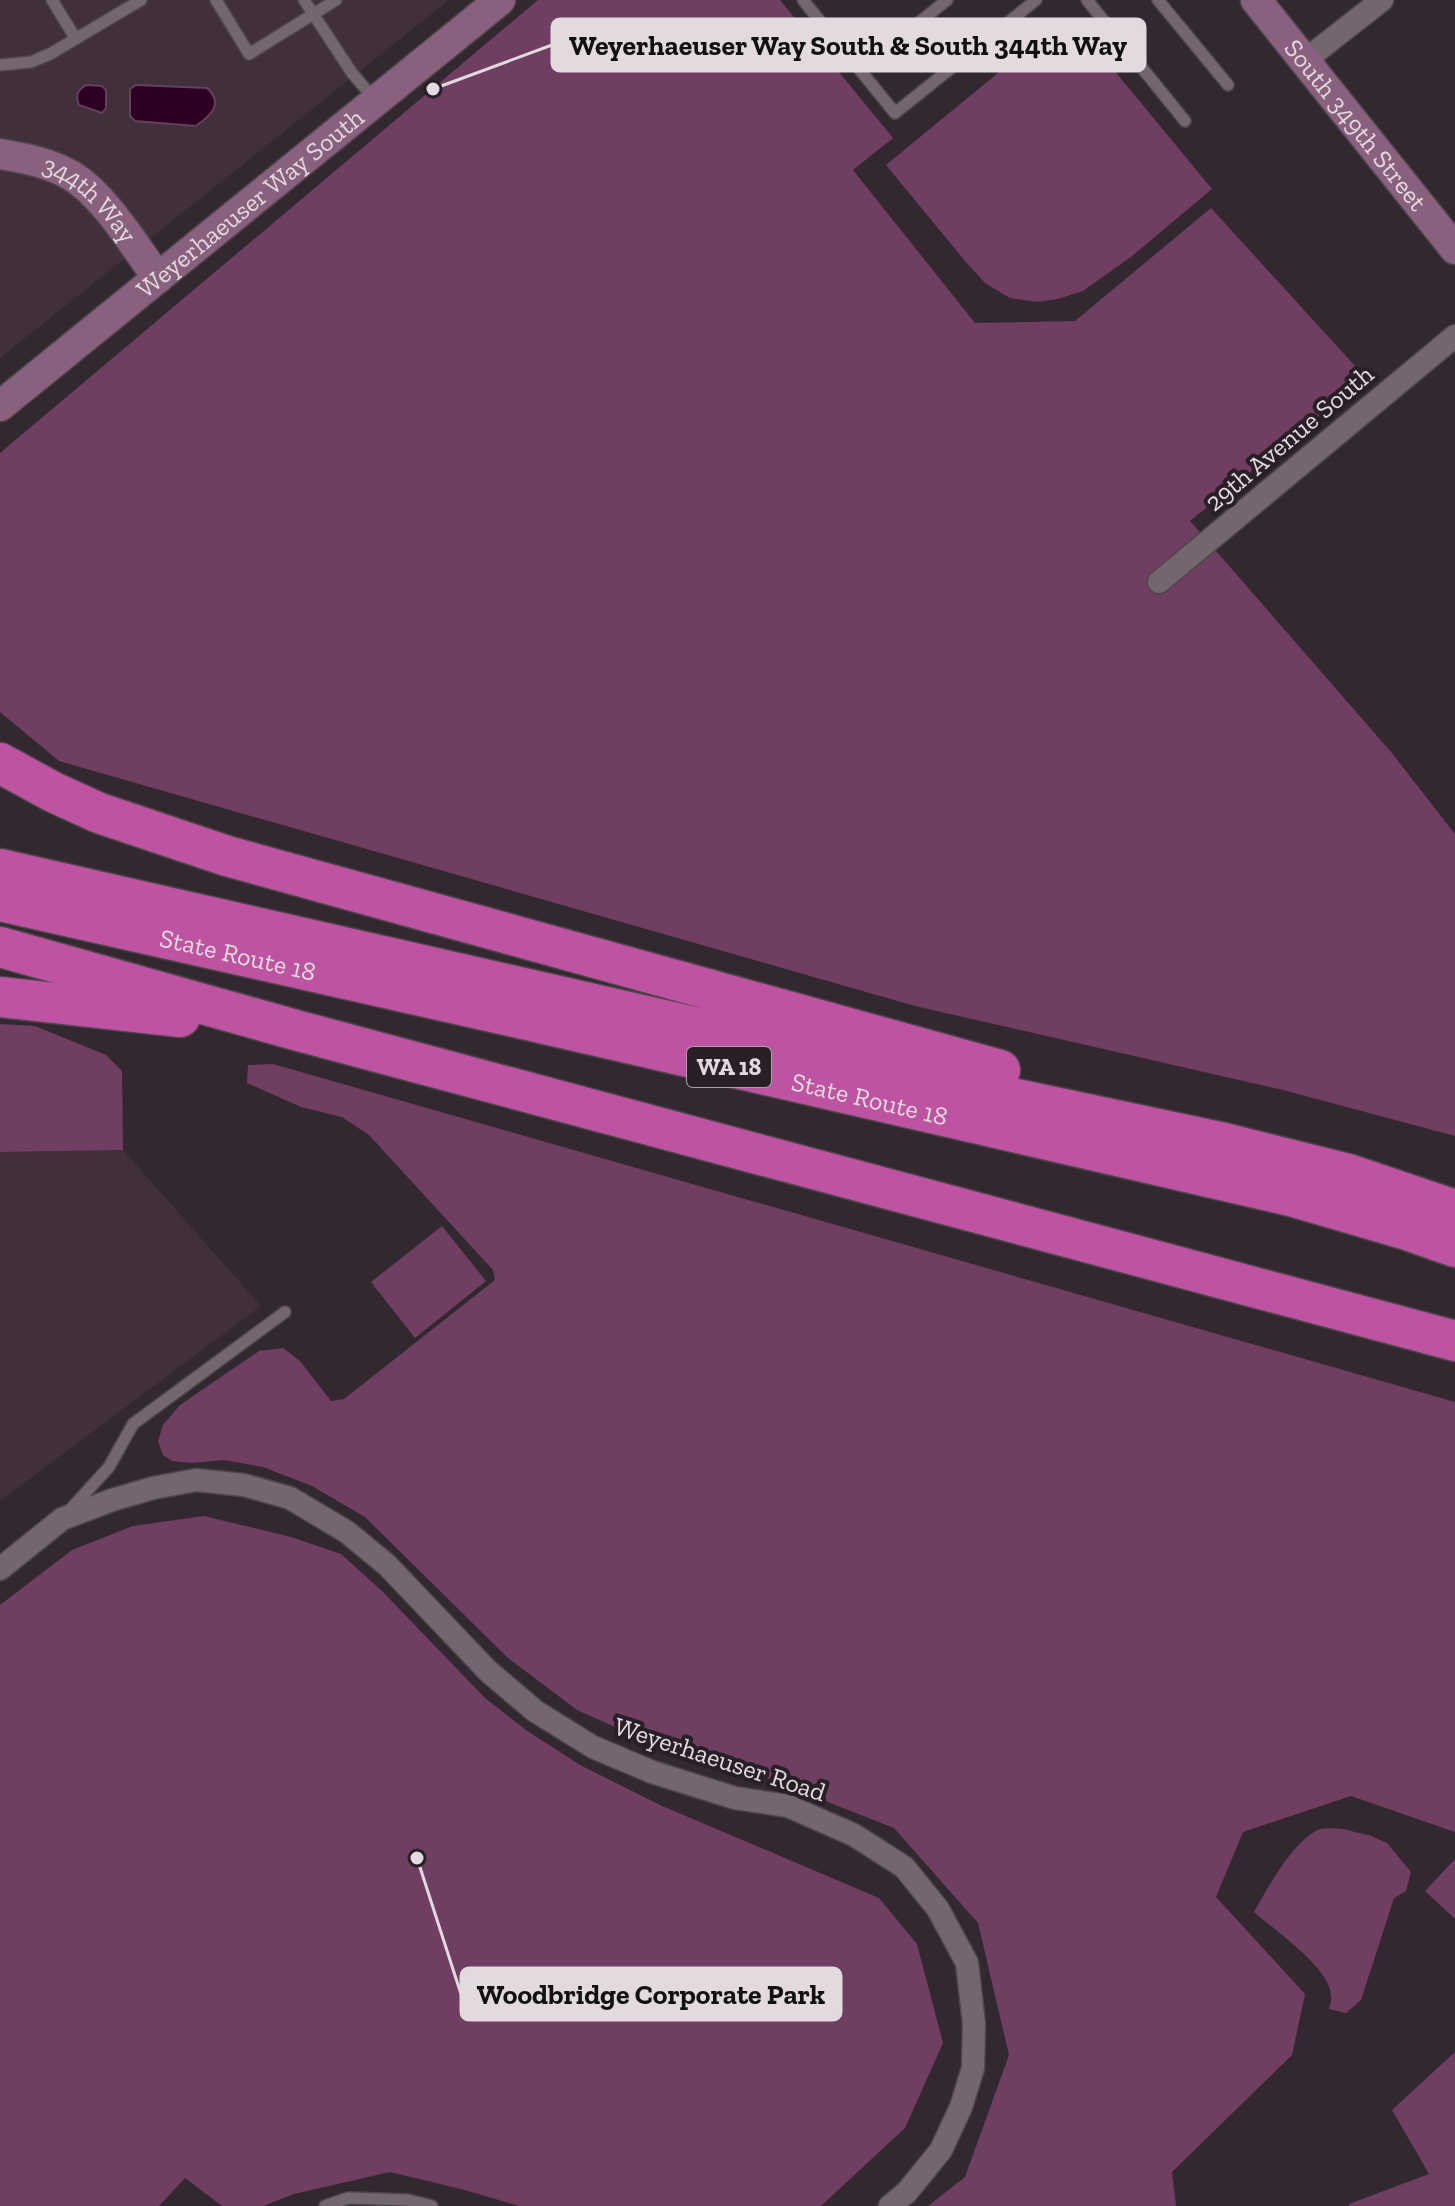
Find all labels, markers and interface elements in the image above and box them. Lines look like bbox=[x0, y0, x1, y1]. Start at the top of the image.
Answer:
callout: Weyerhaeuser Way South & South 344th Way bbox=[552, 19, 1145, 71]
text: Weyerhaeuser Way South & South 344th Way bbox=[569, 29, 1127, 62]
street label: South 349th Street bbox=[1278, 33, 1434, 218]
street label: Weyerhaeuser Way South bbox=[130, 101, 371, 305]
street label: 344th Way bbox=[38, 148, 145, 250]
street label: 29th Avenue South bbox=[1198, 358, 1380, 518]
street label: State Route 18 bbox=[157, 922, 319, 988]
road number: WA 18 bbox=[687, 1047, 771, 1087]
street label: State Route 18 bbox=[789, 1065, 951, 1132]
street label: Weyerhaeuser Road bbox=[610, 1710, 830, 1808]
callout: Woodbridge Corporate Park bbox=[461, 1968, 841, 2020]
text: Woodbridge Corporate Park bbox=[477, 1978, 826, 2011]

